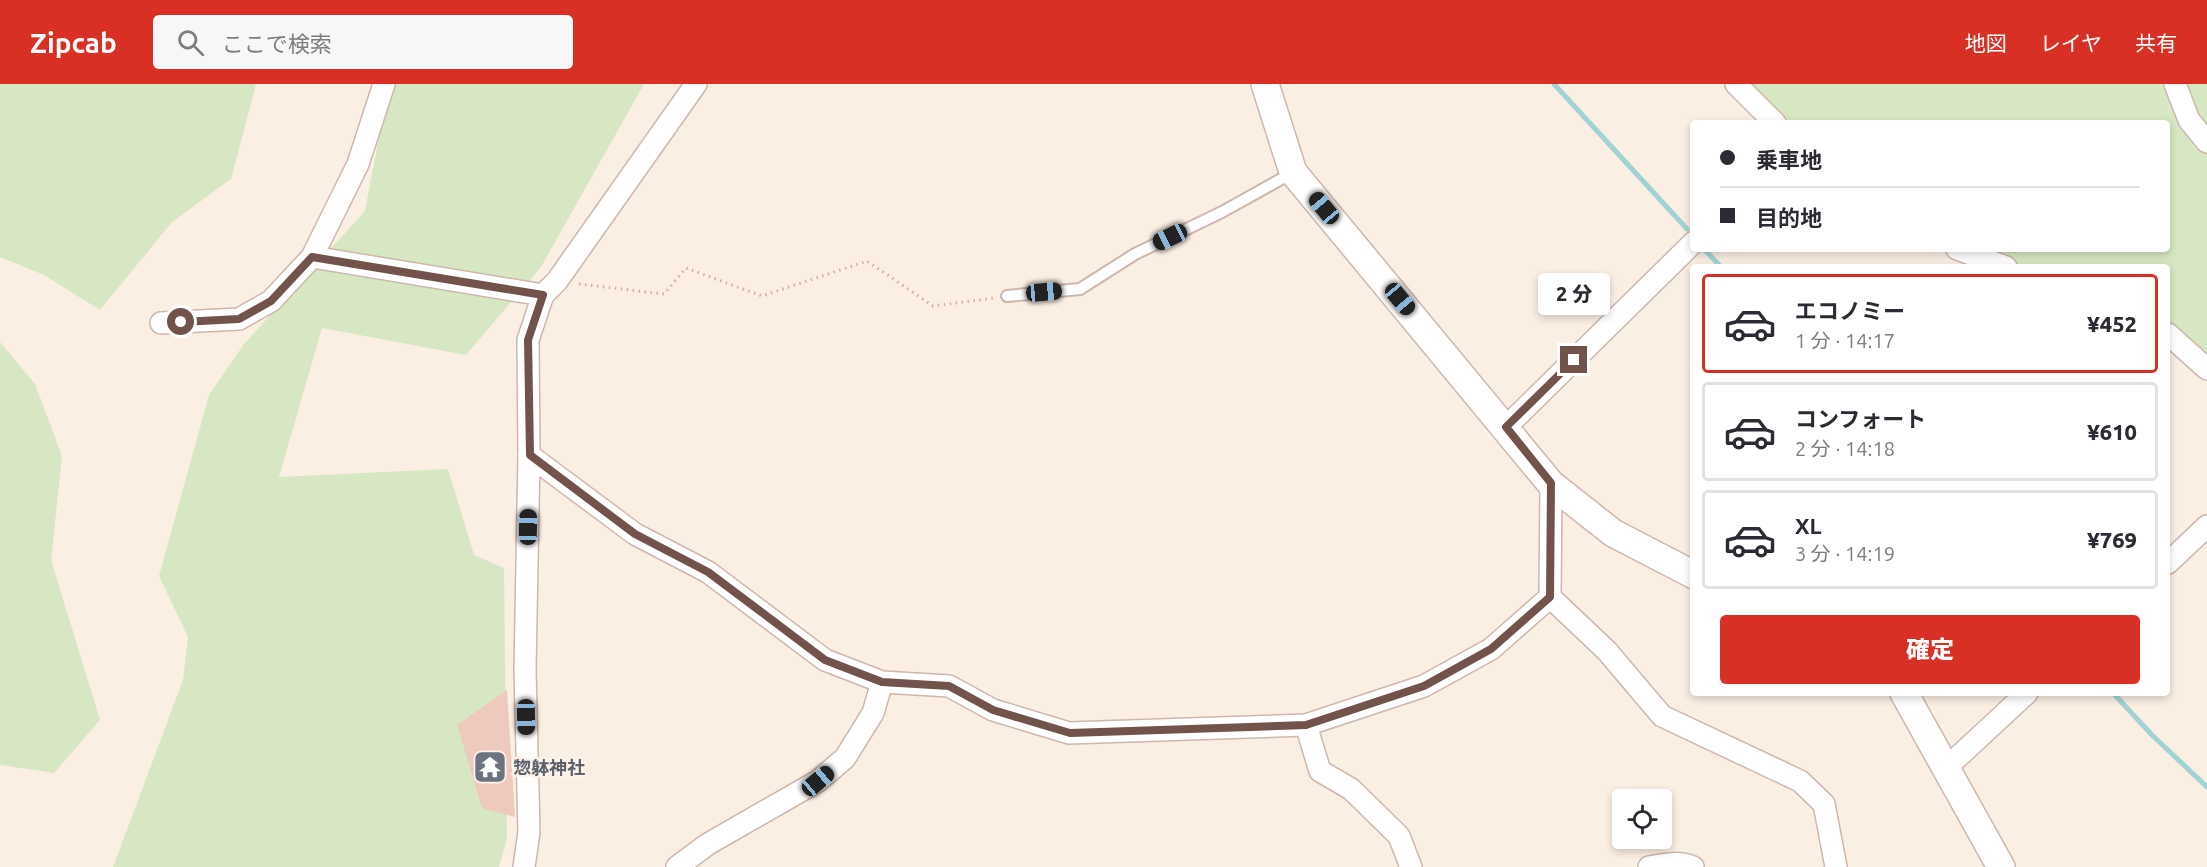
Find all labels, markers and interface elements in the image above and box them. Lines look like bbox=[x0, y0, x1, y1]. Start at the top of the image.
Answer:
search box bbox=[153, 15, 573, 69]
icon: search bbox=[174, 26, 207, 59]
text: Zipcab bbox=[30, 27, 117, 58]
text: ここで検索 bbox=[222, 31, 332, 56]
text: 地図 bbox=[1965, 31, 2007, 55]
text: レイヤ bbox=[2040, 31, 2102, 55]
text: 共有 bbox=[2135, 31, 2177, 55]
text: 乗車地 bbox=[1756, 147, 1822, 172]
car bbox=[1306, 188, 1342, 228]
text: 目的地 bbox=[1756, 205, 1822, 230]
car bbox=[1150, 221, 1190, 253]
callout: 2 分 bbox=[1538, 273, 1610, 315]
car bbox=[1382, 279, 1418, 319]
car bbox=[1025, 281, 1063, 303]
text: 2 分 bbox=[1556, 282, 1592, 305]
icon: car bbox=[1723, 297, 1777, 351]
text: エコノミー bbox=[1795, 298, 1905, 323]
route start bbox=[167, 308, 194, 335]
text: ¥452 bbox=[2087, 311, 2137, 336]
text: 1 分 · 14:17 bbox=[1795, 329, 1895, 352]
route end bbox=[1560, 346, 1587, 373]
icon: car bbox=[1723, 405, 1777, 459]
text: コンフォート bbox=[1795, 406, 1926, 431]
text: ¥610 bbox=[2087, 419, 2137, 444]
text: 2 分 · 14:18 bbox=[1795, 437, 1895, 460]
car bbox=[519, 509, 537, 545]
icon: car bbox=[1723, 513, 1777, 567]
text: XL bbox=[1795, 513, 1822, 538]
text: ¥769 bbox=[2087, 527, 2137, 552]
text: 3 分 · 14:19 bbox=[1795, 542, 1895, 565]
button: 確定 bbox=[1720, 615, 2140, 684]
car bbox=[517, 699, 535, 735]
temple icon: 惣躰神社 bbox=[472, 749, 508, 785]
place label: 惣躰神社 bbox=[513, 757, 585, 777]
car bbox=[798, 763, 838, 799]
map controls bbox=[1612, 789, 1672, 849]
button: locate bbox=[1612, 789, 1672, 849]

